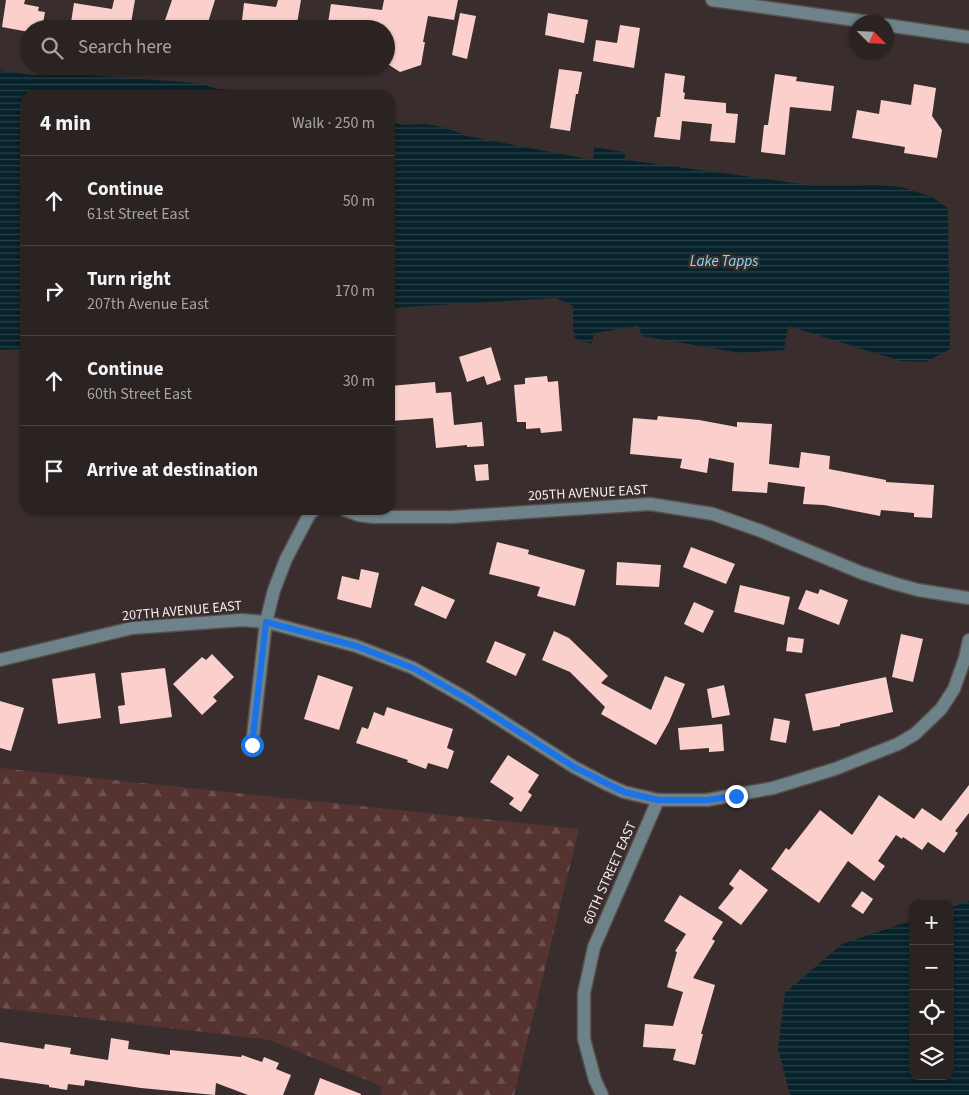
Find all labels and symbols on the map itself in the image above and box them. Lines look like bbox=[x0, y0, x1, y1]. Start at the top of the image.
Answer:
north arrow bbox=[849, 15, 894, 60]
water label: Lake Tapps bbox=[690, 251, 758, 272]
street label: 205TH AVENUE EAST bbox=[527, 480, 649, 506]
street label: 207TH AVENUE EAST bbox=[121, 596, 243, 626]
route start bbox=[241, 734, 264, 757]
route end bbox=[725, 785, 748, 808]
street label: 60TH STREET EAST bbox=[578, 818, 642, 928]

